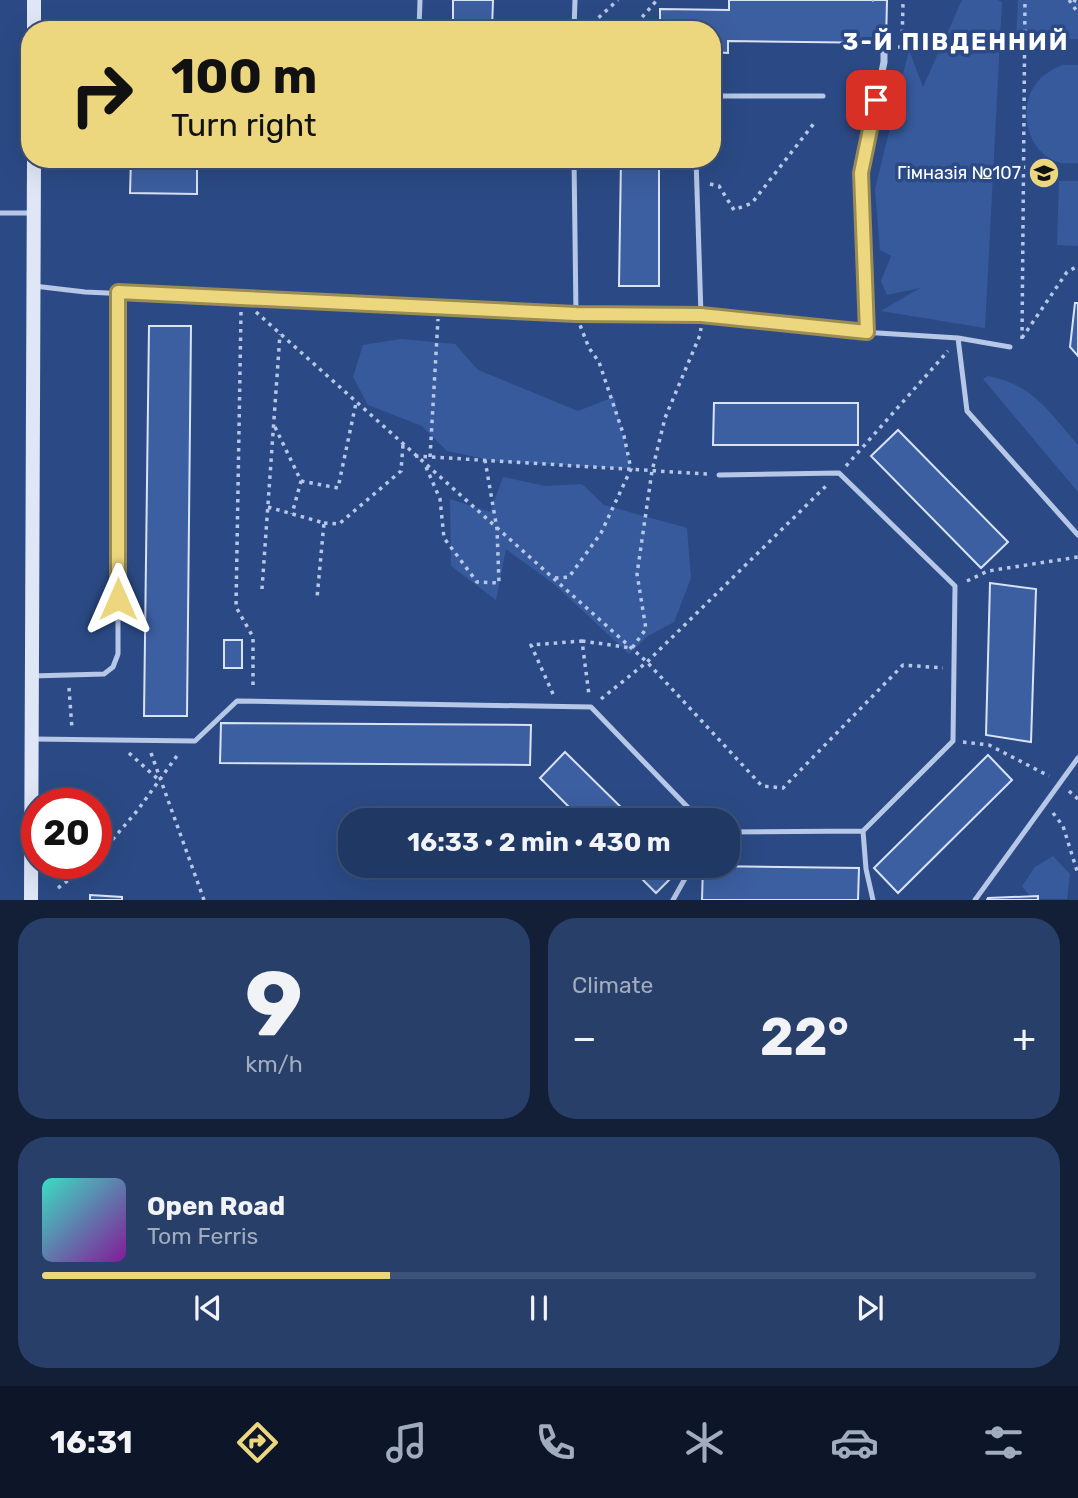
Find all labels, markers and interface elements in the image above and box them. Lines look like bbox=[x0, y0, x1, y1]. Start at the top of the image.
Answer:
district label: 3-Й ПІВДЕННИЙ bbox=[843, 28, 1069, 56]
text: 100 m bbox=[171, 47, 317, 105]
icon: right bbox=[56, 49, 147, 140]
pin bbox=[846, 70, 906, 130]
icon: arrive bbox=[857, 81, 895, 119]
text: Turn right bbox=[171, 106, 316, 144]
school or university icon: Гімназія №107 bbox=[1027, 156, 1061, 190]
place label: Гімназія №107 bbox=[897, 162, 1021, 184]
position arrow bbox=[81, 562, 155, 636]
speed limit sign: 20 bbox=[21, 788, 112, 879]
text: 16:33 · 2 min · 430 m bbox=[407, 827, 671, 858]
text: 9 bbox=[245, 950, 303, 1058]
text: Climate bbox=[572, 971, 653, 999]
text: 22° bbox=[760, 1006, 849, 1068]
text: − bbox=[572, 1015, 597, 1061]
text: + bbox=[1012, 1015, 1036, 1061]
text: km/h bbox=[245, 1050, 303, 1078]
text: Open Road bbox=[147, 1191, 285, 1222]
text: Tom Ferris bbox=[147, 1222, 258, 1250]
icon: previous bbox=[189, 1289, 227, 1327]
icon: pause bbox=[520, 1289, 558, 1327]
icon: next bbox=[851, 1289, 889, 1327]
icon: directions bbox=[233, 1418, 282, 1467]
icon: music bbox=[382, 1418, 431, 1467]
icon: phone bbox=[531, 1418, 580, 1467]
icon: climate bbox=[680, 1418, 729, 1467]
icon: car bbox=[830, 1418, 879, 1467]
icon: filters bbox=[979, 1418, 1028, 1467]
text: 16:31 bbox=[50, 1423, 133, 1461]

